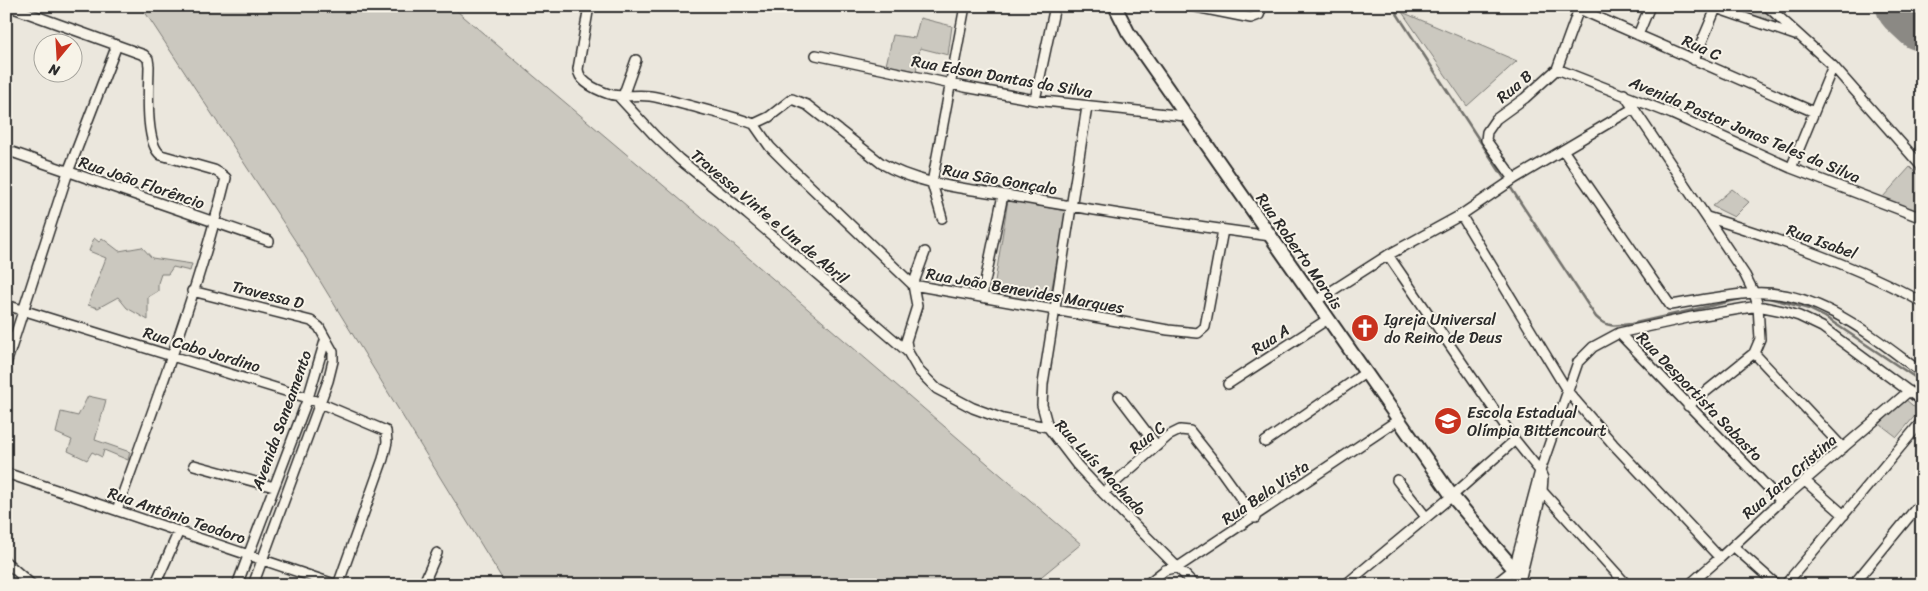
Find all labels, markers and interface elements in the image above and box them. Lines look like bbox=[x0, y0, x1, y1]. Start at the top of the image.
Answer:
street label: Rua C bbox=[1677, 26, 1726, 69]
north arrow bbox=[32, 32, 82, 82]
street label: Rua Edson Dantas da Silva bbox=[909, 46, 1095, 107]
text: N bbox=[45, 56, 64, 84]
street label: Rua B bbox=[1489, 62, 1539, 111]
street label: Avenida Pastor Jonas Teles da Silva bbox=[1624, 67, 1865, 191]
street label: Travessa Vinte e Um de Abril bbox=[684, 141, 856, 292]
street label: Rua João Florêncio bbox=[75, 147, 209, 218]
street label: Rua São Gonçalo bbox=[940, 155, 1060, 204]
street label: Rua Roberto Morais bbox=[1248, 187, 1351, 317]
street label: Rua Isabel bbox=[1782, 215, 1862, 268]
street label: Rua João Benevides Marques bbox=[924, 259, 1127, 322]
street label: Travessa D bbox=[229, 272, 307, 318]
place label: Igreja Universal do Reino de Deus bbox=[1383, 305, 1503, 352]
church icon: Igreja Universal do Reino de Deus bbox=[1350, 313, 1380, 343]
street label: Rua A bbox=[1245, 316, 1295, 363]
street label: Rua Cabo Jordino bbox=[140, 318, 264, 381]
street label: Rua Desportista Sabasto bbox=[1629, 324, 1770, 468]
street label: Avenida Saneamento bbox=[242, 346, 320, 495]
place label: Escola Estadual Olímpia Bittencourt bbox=[1467, 398, 1607, 445]
school or university icon: Escola Estadual Olímpia Bittencourt bbox=[1433, 406, 1463, 436]
street label: Rua Luís Machado bbox=[1048, 412, 1154, 523]
street label: Rua C bbox=[1122, 413, 1172, 461]
street label: Rua Iara Cristina bbox=[1735, 426, 1844, 526]
street label: Rua Bela Vista bbox=[1215, 452, 1315, 533]
street label: Rua Antônio Teodoro bbox=[104, 478, 250, 553]

